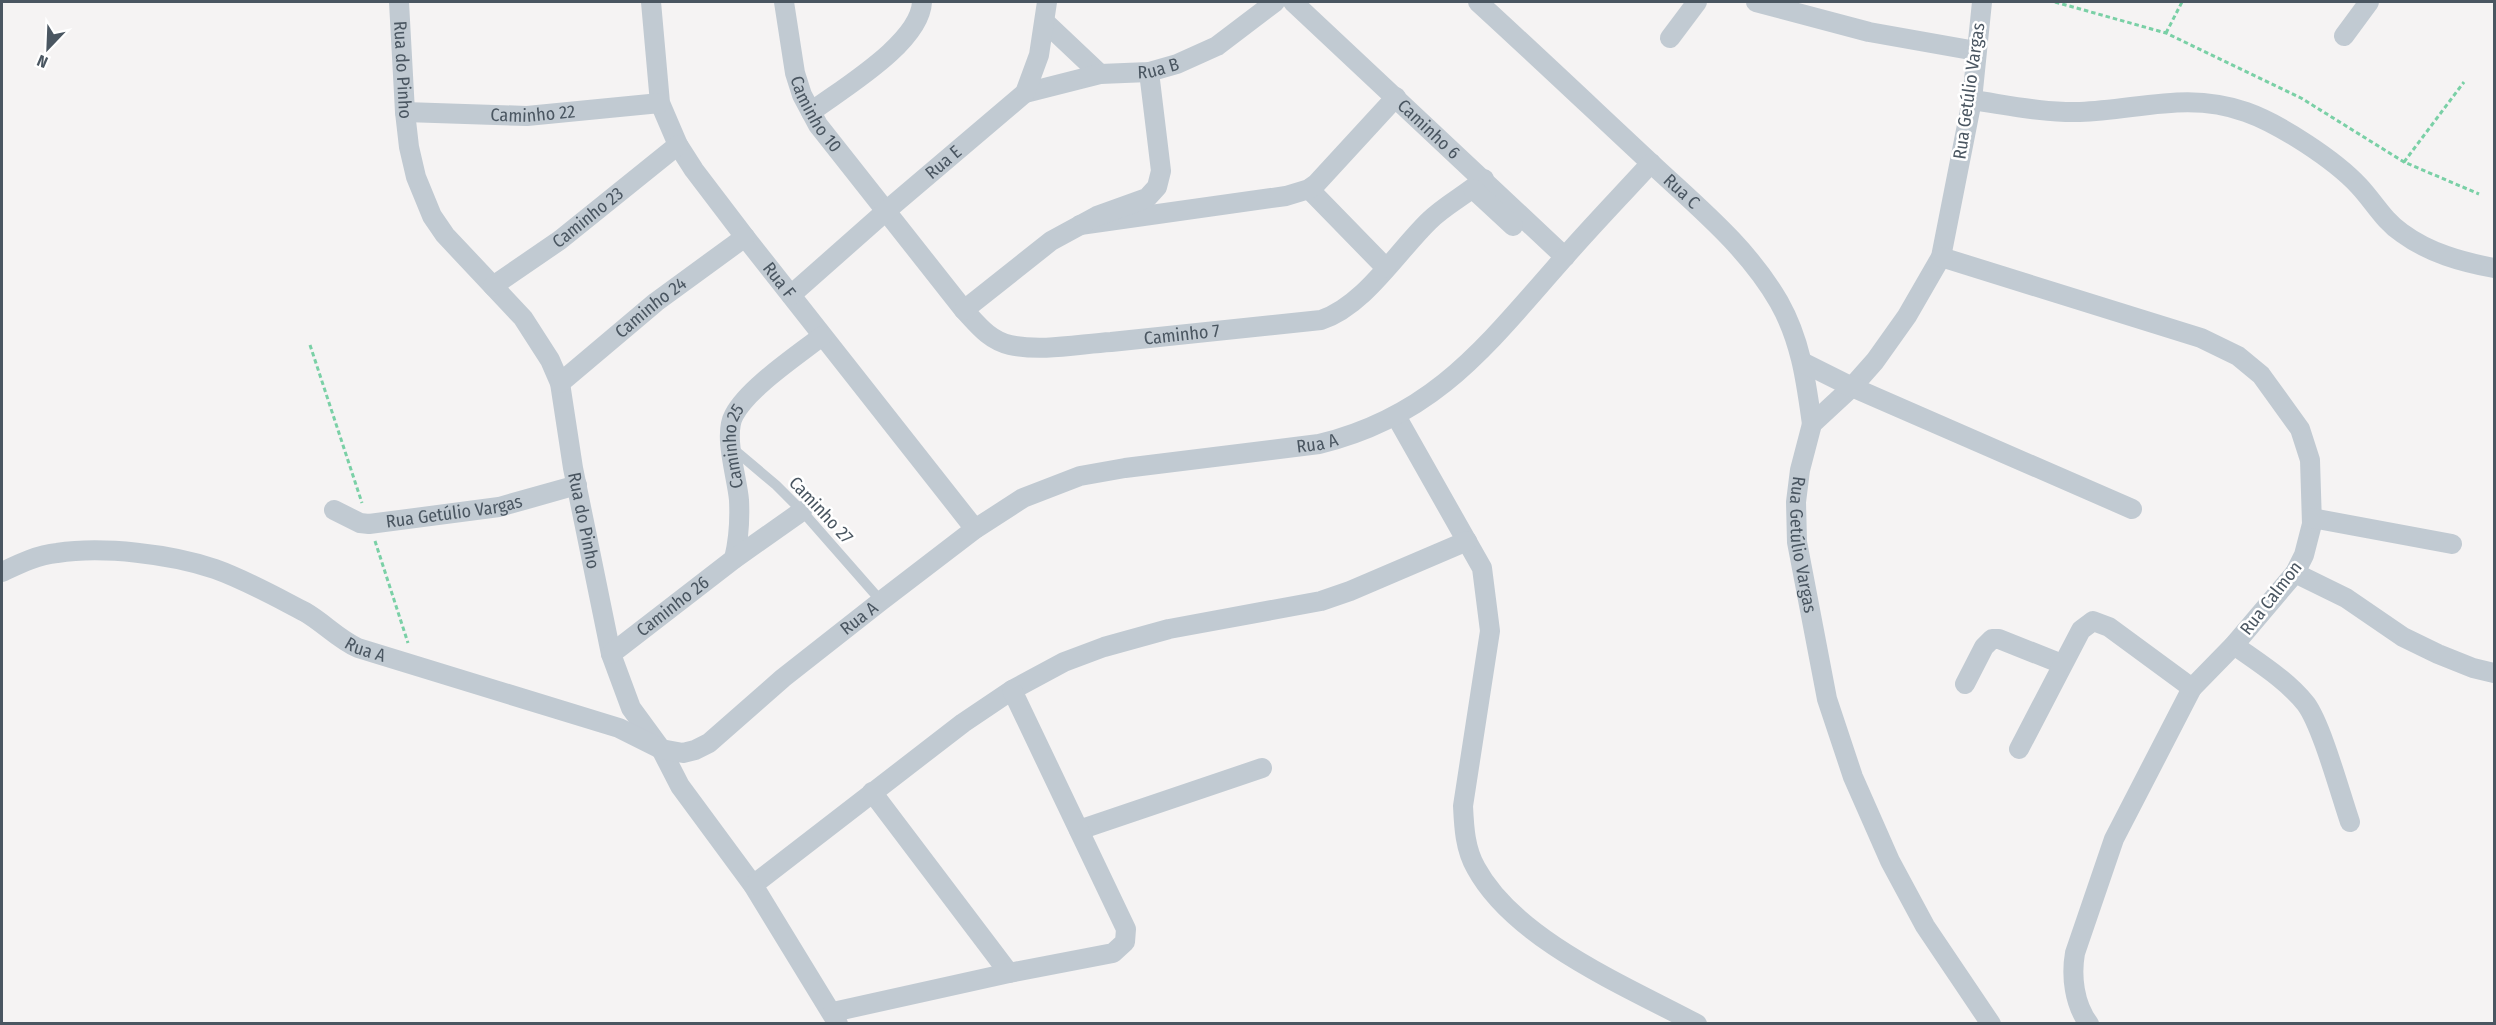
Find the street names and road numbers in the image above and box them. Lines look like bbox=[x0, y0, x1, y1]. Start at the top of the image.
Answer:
street label: Rua do Pinho bbox=[389, 20, 417, 120]
street label: Rua Getúlio Vargas bbox=[1949, 21, 1990, 161]
street label: Rua B bbox=[1137, 53, 1182, 83]
street label: Caminho 10 bbox=[786, 73, 846, 157]
street label: Caminho 6 bbox=[1393, 95, 1465, 164]
street label: Caminho 22 bbox=[490, 100, 576, 127]
street label: Rua E bbox=[921, 141, 966, 184]
street label: Rua C bbox=[1659, 169, 1704, 213]
street label: Caminho 23 bbox=[548, 182, 628, 253]
street label: Rua F bbox=[758, 258, 800, 303]
street label: Caminho 24 bbox=[611, 272, 691, 343]
street label: Caminho 7 bbox=[1143, 320, 1221, 350]
street label: Caminho 25 bbox=[719, 400, 749, 490]
street label: Rua A bbox=[1295, 428, 1341, 458]
street label: Rua do Pinho bbox=[563, 470, 604, 571]
street label: Caminho 27 bbox=[784, 472, 858, 548]
street label: Rua Getúlio Vargas bbox=[1785, 475, 1821, 615]
street label: Rua Getúlio Vargas bbox=[384, 490, 525, 533]
street label: Rua Calmon bbox=[2235, 557, 2307, 639]
street label: Caminho 26 bbox=[632, 571, 713, 641]
street label: Rua A bbox=[836, 596, 883, 640]
street label: Rua A bbox=[341, 632, 389, 667]

